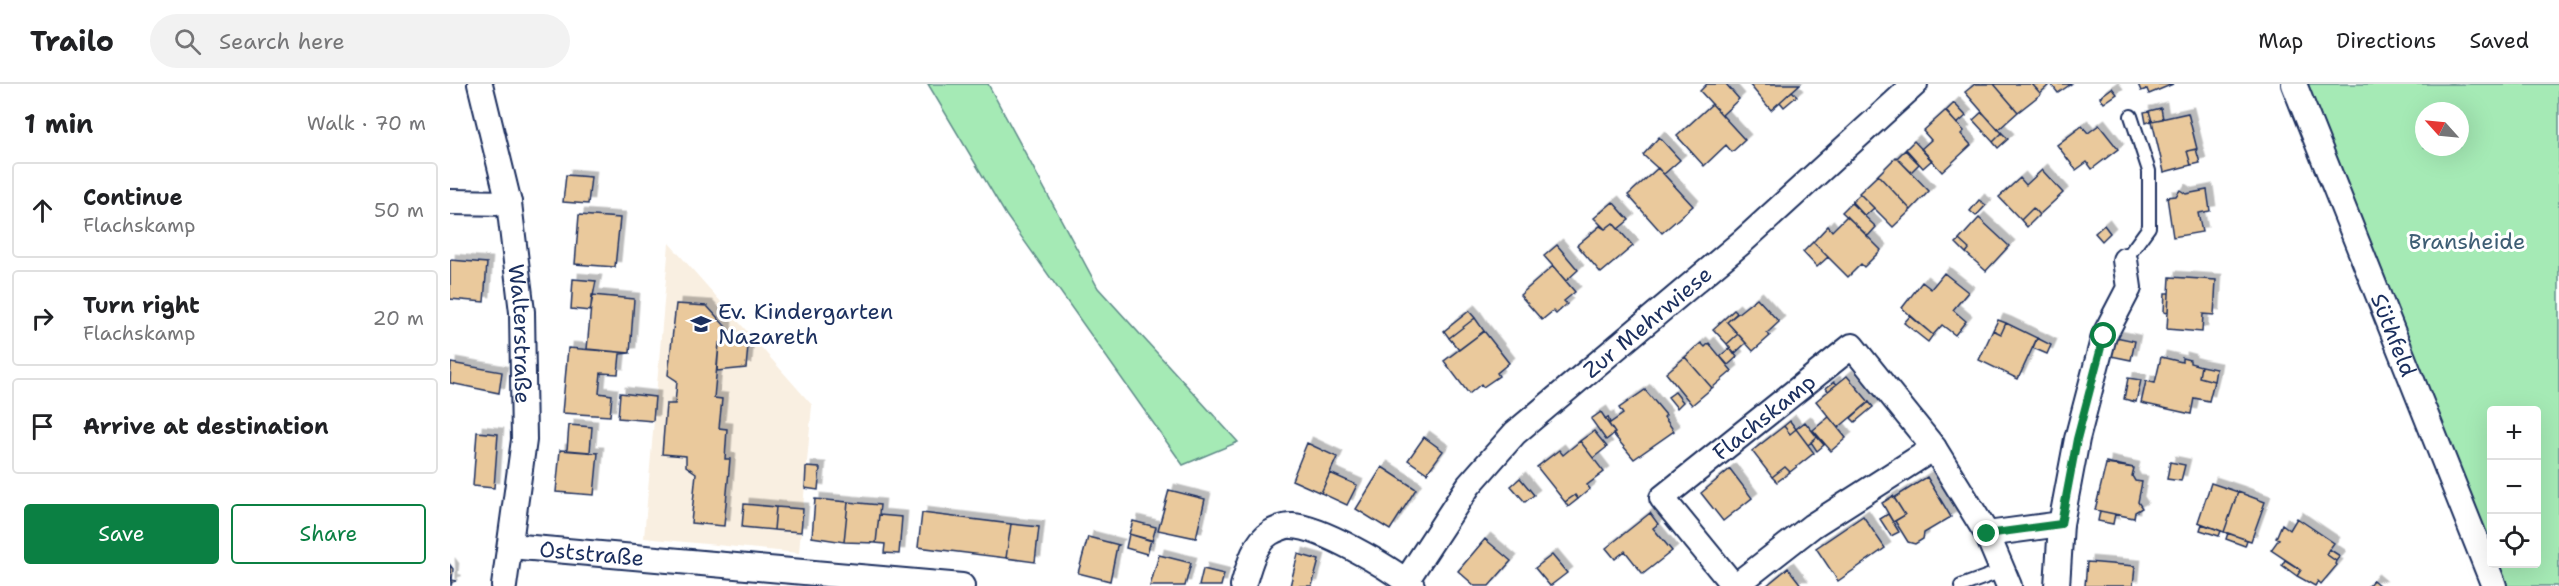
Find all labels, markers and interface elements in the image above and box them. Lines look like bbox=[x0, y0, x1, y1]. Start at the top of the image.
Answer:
search box bbox=[150, 14, 570, 68]
text: Trailo bbox=[30, 22, 114, 60]
icon: search bbox=[171, 25, 204, 58]
text: Search here bbox=[219, 27, 345, 56]
text: Map bbox=[2258, 27, 2303, 55]
text: Directions bbox=[2336, 27, 2436, 55]
text: Saved bbox=[2469, 27, 2529, 55]
north arrow bbox=[2415, 102, 2469, 156]
text: 1 min bbox=[24, 106, 93, 141]
text: Walk · 70 m bbox=[307, 110, 426, 136]
text: Continue bbox=[83, 183, 183, 212]
icon: ahead bbox=[26, 194, 59, 227]
text: 50 m bbox=[374, 197, 424, 223]
text: Flachskamp bbox=[83, 212, 195, 238]
park label: Bransheide bbox=[2408, 227, 2526, 256]
street label: Zur Mehrwiese bbox=[1577, 260, 1718, 385]
street label: Walterstraße bbox=[501, 262, 537, 404]
street label: Süthfeld bbox=[2364, 289, 2423, 381]
text: Turn right bbox=[83, 291, 200, 320]
place label: Ev. Kindergarten Nazareth bbox=[718, 297, 893, 351]
icon: right bbox=[26, 302, 59, 335]
text: 20 m bbox=[373, 305, 424, 331]
school or university icon: Ev. Kindergarten Nazareth bbox=[689, 312, 713, 336]
text: Flachskamp bbox=[83, 320, 195, 346]
route start bbox=[2090, 322, 2116, 348]
street label: Flachskamp bbox=[1707, 367, 1821, 467]
map controls bbox=[2487, 406, 2541, 568]
button: + bbox=[2487, 406, 2541, 460]
icon: arrive bbox=[26, 410, 59, 443]
text: Arrive at destination bbox=[83, 412, 329, 441]
button: − bbox=[2487, 460, 2541, 514]
button: Save bbox=[24, 504, 219, 564]
button: Share bbox=[231, 504, 426, 564]
button: locate bbox=[2487, 514, 2541, 568]
route end bbox=[1973, 520, 1999, 546]
street label: Oststraße bbox=[538, 535, 645, 573]

